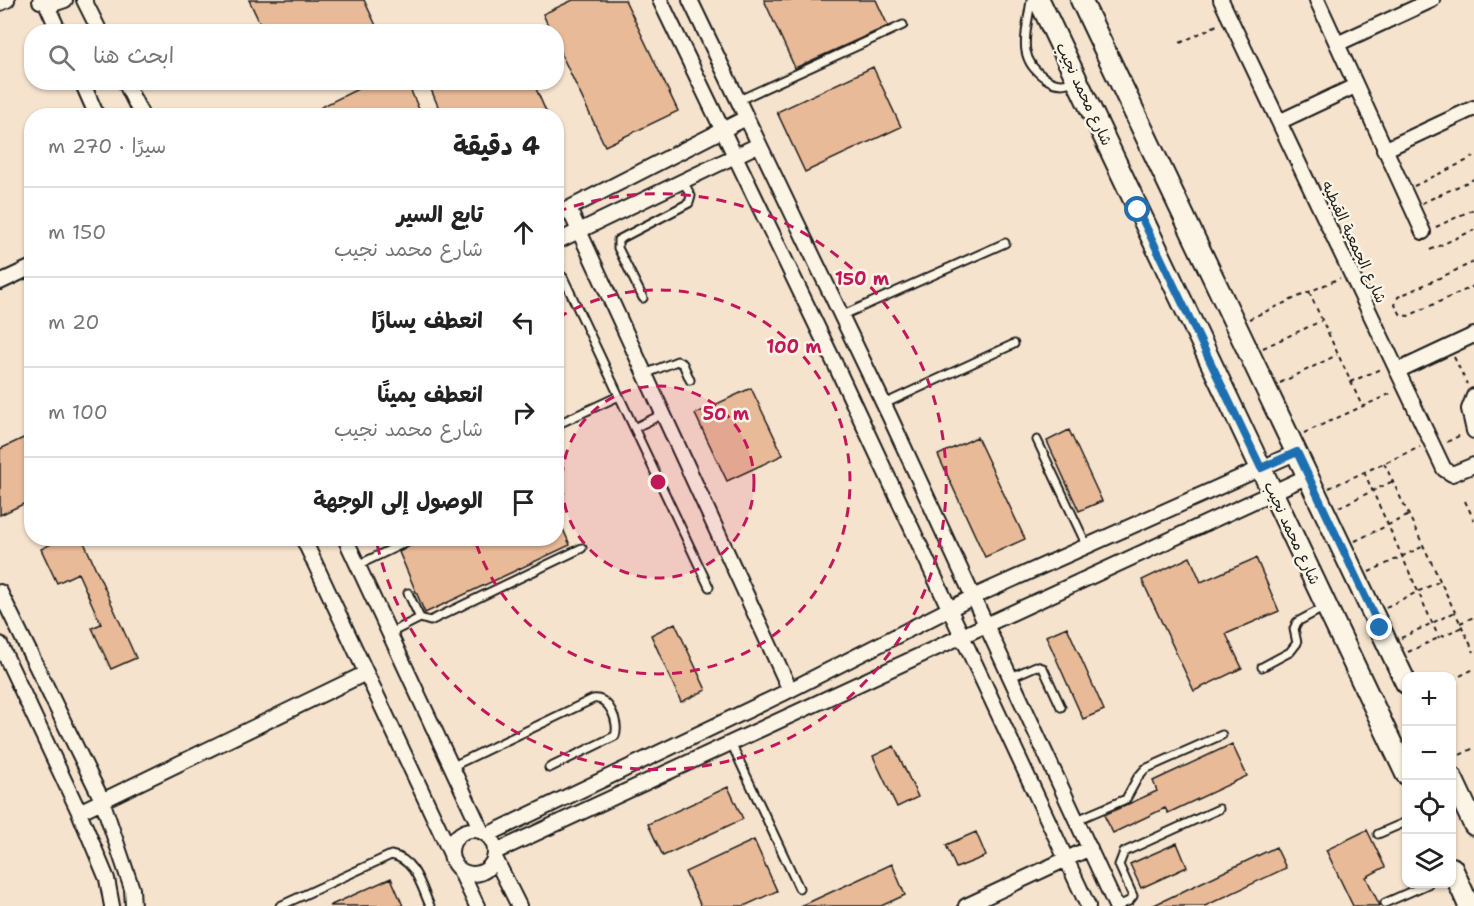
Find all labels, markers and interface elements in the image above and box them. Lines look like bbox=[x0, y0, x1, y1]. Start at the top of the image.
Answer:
search box bbox=[24, 24, 564, 90]
street label: شارع محمد نجيب bbox=[1051, 39, 1117, 149]
icon: search bbox=[45, 41, 78, 74]
text: ابحث هنا bbox=[93, 41, 174, 70]
text: 4 دقيقة bbox=[453, 128, 540, 163]
text: سيرًا · 270 m bbox=[48, 133, 166, 159]
street label: شارع الجمعية القبطيه bbox=[1317, 178, 1391, 306]
route start bbox=[1124, 196, 1150, 222]
text: تابع السير bbox=[397, 200, 483, 229]
icon: ahead bbox=[507, 216, 540, 249]
text: 150 m bbox=[48, 219, 106, 245]
text: شارع محمد نجيب bbox=[334, 236, 483, 262]
text: 150 m bbox=[835, 267, 890, 291]
text: انعطف يسارًا bbox=[371, 306, 483, 335]
icon: left bbox=[507, 306, 540, 339]
text: 20 m bbox=[48, 309, 99, 335]
text: 100 m bbox=[766, 335, 822, 359]
text: انعطف يمينًا bbox=[377, 380, 483, 409]
icon: right bbox=[507, 396, 540, 429]
text: 100 m bbox=[48, 399, 108, 425]
text: 50 m bbox=[703, 402, 750, 426]
text: شارع محمد نجيب bbox=[334, 416, 483, 442]
centre of rings bbox=[648, 472, 668, 492]
street label: شارع محمد نجيب bbox=[1259, 478, 1325, 588]
text: الوصول إلى الوجهة bbox=[313, 486, 483, 515]
icon: arrive bbox=[507, 486, 540, 519]
route end bbox=[1366, 614, 1392, 640]
map controls bbox=[1402, 672, 1456, 888]
button: + bbox=[1402, 672, 1456, 726]
button: − bbox=[1402, 726, 1456, 780]
button: locate bbox=[1402, 780, 1456, 834]
button: layers bbox=[1402, 834, 1456, 888]

